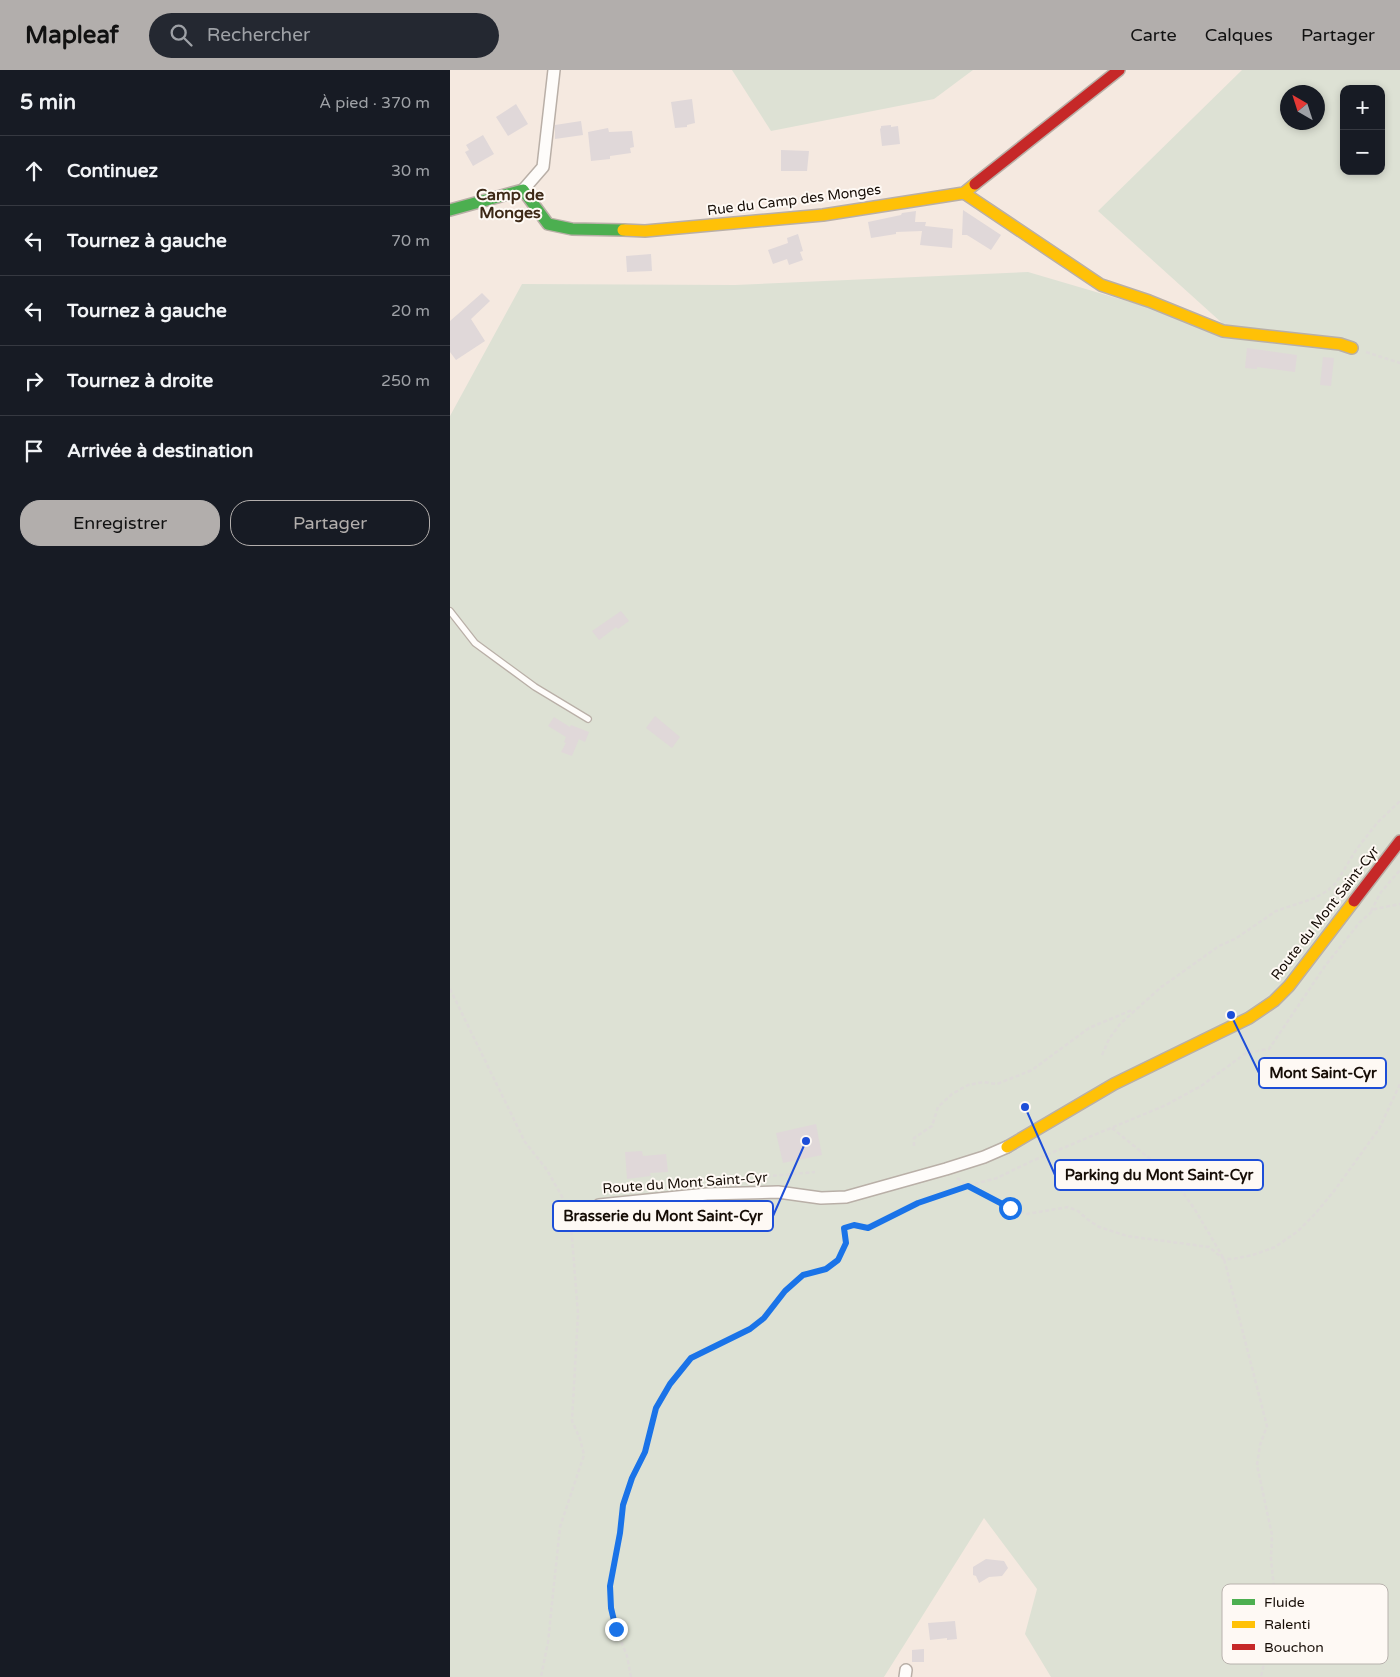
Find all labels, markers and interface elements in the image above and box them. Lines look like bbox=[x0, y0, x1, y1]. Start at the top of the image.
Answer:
search box bbox=[149, 13, 499, 58]
text: Mapleaf bbox=[25, 21, 119, 50]
icon: search bbox=[167, 21, 195, 49]
text: Rechercher bbox=[207, 24, 310, 46]
text: Carte bbox=[1130, 24, 1177, 46]
text: Calques bbox=[1205, 24, 1273, 46]
text: Partager bbox=[1301, 24, 1375, 46]
north arrow bbox=[1280, 85, 1325, 130]
map controls bbox=[1340, 85, 1385, 175]
button: + bbox=[1340, 85, 1385, 130]
text: 5 min bbox=[20, 90, 76, 115]
text: À pied · 370 m bbox=[319, 93, 430, 113]
button: − bbox=[1340, 130, 1385, 175]
icon: ahead bbox=[20, 157, 48, 185]
text: Continuez bbox=[67, 160, 158, 182]
text: 30 m bbox=[391, 161, 430, 181]
street label: Rue du Camp des Monges bbox=[706, 181, 882, 219]
district label: Camp de Monges bbox=[476, 185, 544, 223]
icon: left bbox=[20, 227, 48, 255]
text: Tournez à gauche bbox=[67, 230, 227, 252]
text: 70 m bbox=[391, 231, 430, 251]
icon: left bbox=[20, 297, 48, 325]
text: Tournez à gauche bbox=[67, 300, 227, 322]
text: 20 m bbox=[391, 301, 430, 321]
icon: right bbox=[20, 367, 48, 395]
text: Tournez à droite bbox=[67, 370, 213, 392]
text: 250 m bbox=[381, 371, 430, 391]
icon: arrive bbox=[20, 437, 48, 465]
text: Arrivée à destination bbox=[67, 440, 253, 462]
button: Enregistrer bbox=[20, 500, 220, 546]
button: Partager bbox=[230, 500, 430, 546]
street label: Route du Mont Saint-Cyr bbox=[1267, 842, 1383, 983]
callout: Mont Saint-Cyr bbox=[1259, 1058, 1386, 1088]
text: Mont Saint-Cyr bbox=[1269, 1064, 1377, 1083]
callout: Parking du Mont Saint-Cyr bbox=[1055, 1160, 1263, 1190]
text: Parking du Mont Saint-Cyr bbox=[1065, 1166, 1253, 1185]
street label: Route du Mont Saint-Cyr bbox=[602, 1169, 769, 1197]
route start bbox=[999, 1197, 1022, 1220]
callout: Brasserie du Mont Saint-Cyr bbox=[553, 1201, 773, 1231]
text: Brasserie du Mont Saint-Cyr bbox=[563, 1207, 763, 1226]
legend bbox=[1222, 1584, 1388, 1664]
text: Fluide bbox=[1264, 1594, 1305, 1611]
text: Ralenti bbox=[1264, 1616, 1310, 1633]
route end bbox=[605, 1618, 628, 1641]
text: Bouchon bbox=[1264, 1639, 1324, 1656]

